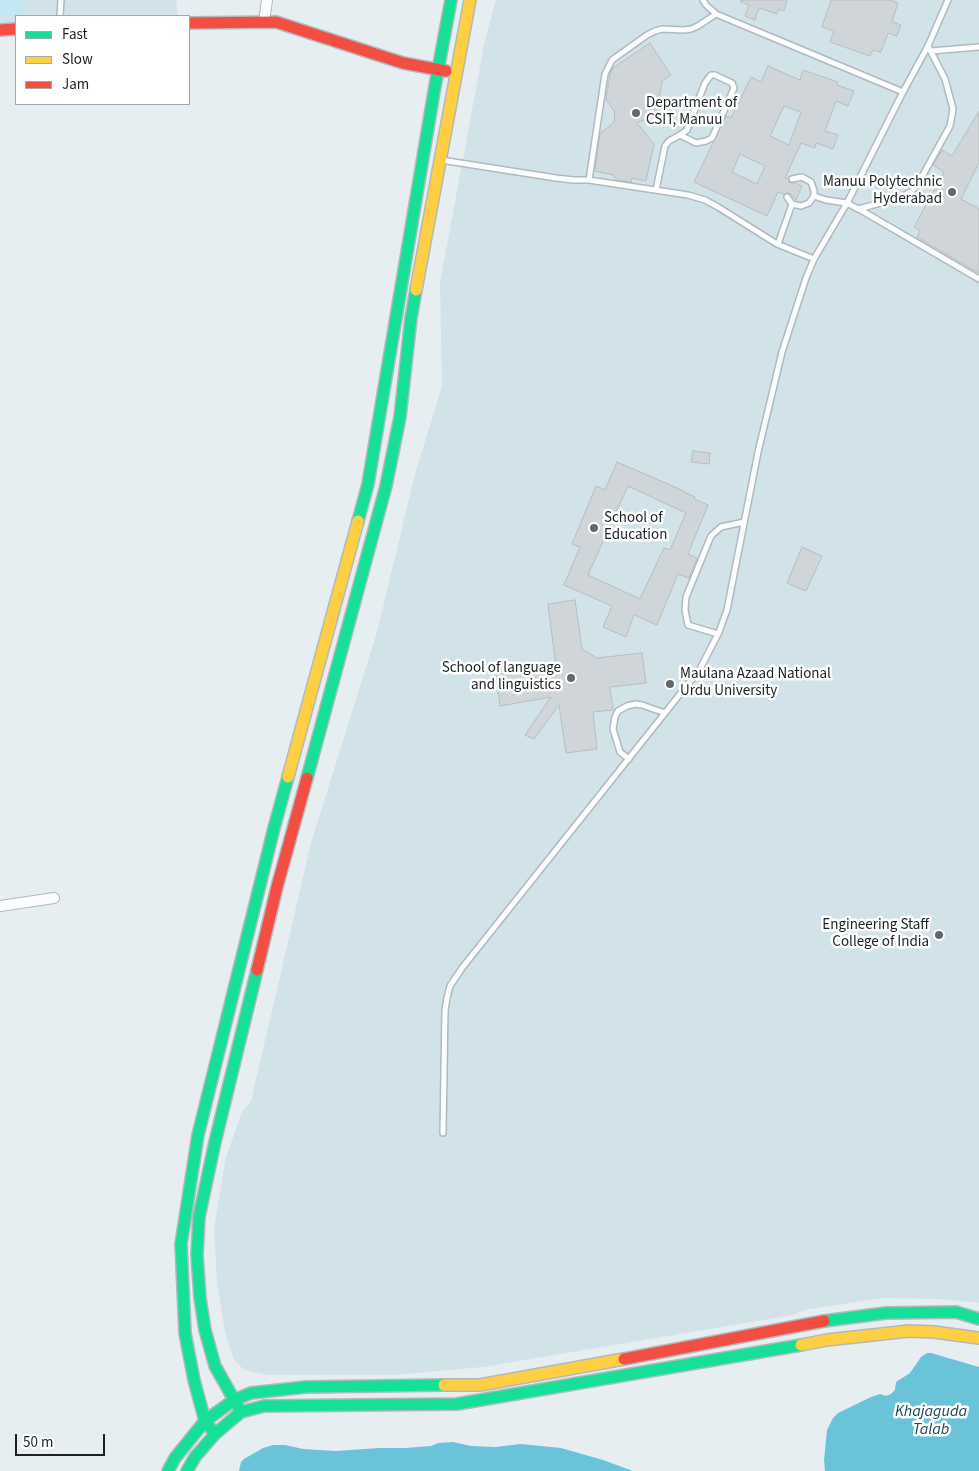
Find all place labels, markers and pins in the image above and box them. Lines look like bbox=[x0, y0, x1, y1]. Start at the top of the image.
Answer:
place label: Department of CSIT, Manuu bbox=[646, 95, 737, 130]
marker: Department of CSIT, Manuu bbox=[630, 107, 642, 119]
place label: Manuu Polytechnic Hyderabad bbox=[823, 174, 942, 209]
marker: Manuu Polytechnic Hyderabad bbox=[946, 186, 958, 198]
place label: School of Education bbox=[604, 510, 667, 545]
marker: School of Education bbox=[588, 522, 600, 534]
place label: School of language and linguistics bbox=[442, 660, 561, 695]
place label: Maulana Azaad National Urdu University bbox=[680, 666, 831, 701]
marker: School of language and linguistics bbox=[565, 672, 577, 684]
marker: Maulana Azaad National Urdu University bbox=[664, 678, 676, 690]
place label: Engineering Staff College of India bbox=[822, 917, 929, 952]
marker: Engineering Staff College of India bbox=[933, 929, 945, 941]

